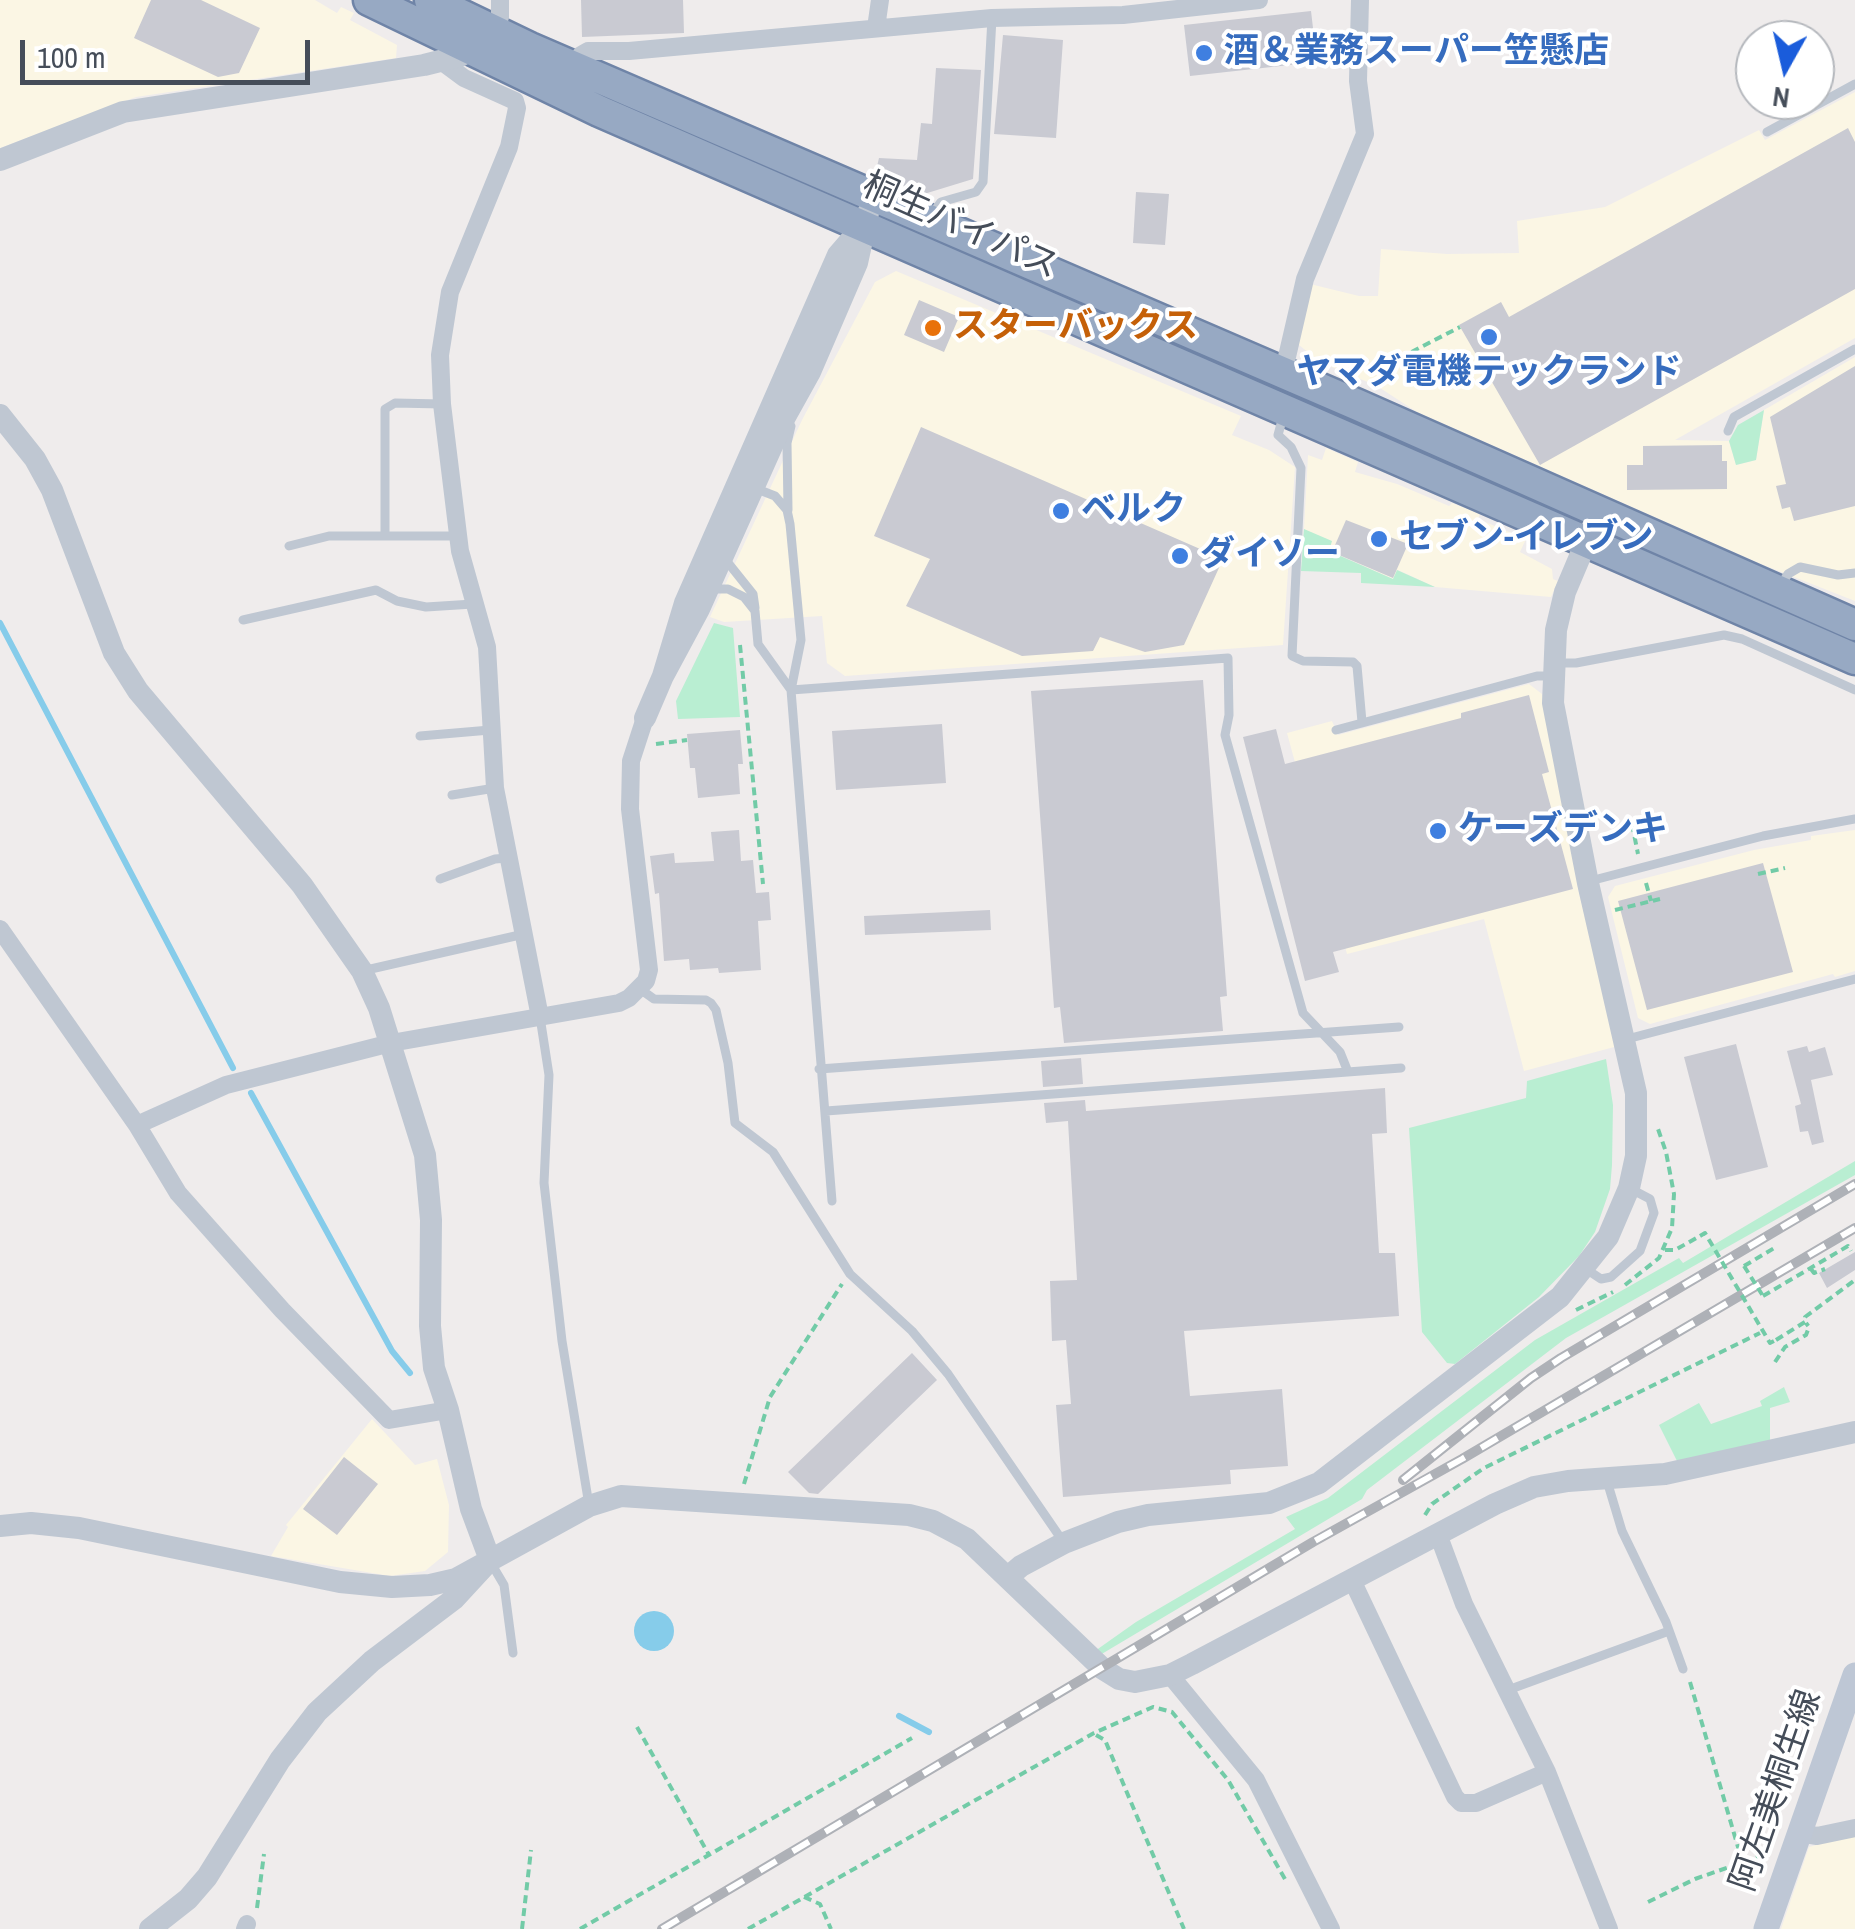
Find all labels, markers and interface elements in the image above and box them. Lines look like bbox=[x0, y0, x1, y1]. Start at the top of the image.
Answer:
scale bar bbox=[25, 20, 315, 82]
north arrow bbox=[1735, 20, 1835, 120]
place label: 酒＆業務スーパー笠懸店 bbox=[1224, 32, 1609, 74]
text: 100 m bbox=[37, 37, 105, 77]
marker: 酒＆業務スーパー笠懸店 bbox=[1193, 42, 1215, 64]
text: N bbox=[1770, 78, 1792, 118]
street label: 桐生バイパス bbox=[856, 165, 1064, 289]
place label: スターバックス bbox=[953, 307, 1198, 349]
marker: スターバックス bbox=[922, 317, 944, 339]
marker: ヤマダ電機テックランド bbox=[1478, 326, 1500, 348]
place label: ヤマダ電機テックランド bbox=[1297, 353, 1681, 395]
place label: ベルク bbox=[1081, 490, 1186, 532]
marker: ベルク bbox=[1050, 500, 1072, 522]
place label: セブン-イレブン bbox=[1399, 518, 1654, 560]
marker: セブン-イレブン bbox=[1368, 528, 1390, 550]
place label: ダイソー bbox=[1200, 535, 1340, 577]
marker: ダイソー bbox=[1169, 545, 1191, 567]
place label: ケーズデンキ bbox=[1458, 810, 1668, 852]
marker: ケーズデンキ bbox=[1427, 820, 1449, 842]
street label: 阿左美桐生線 bbox=[1723, 1685, 1831, 1897]

